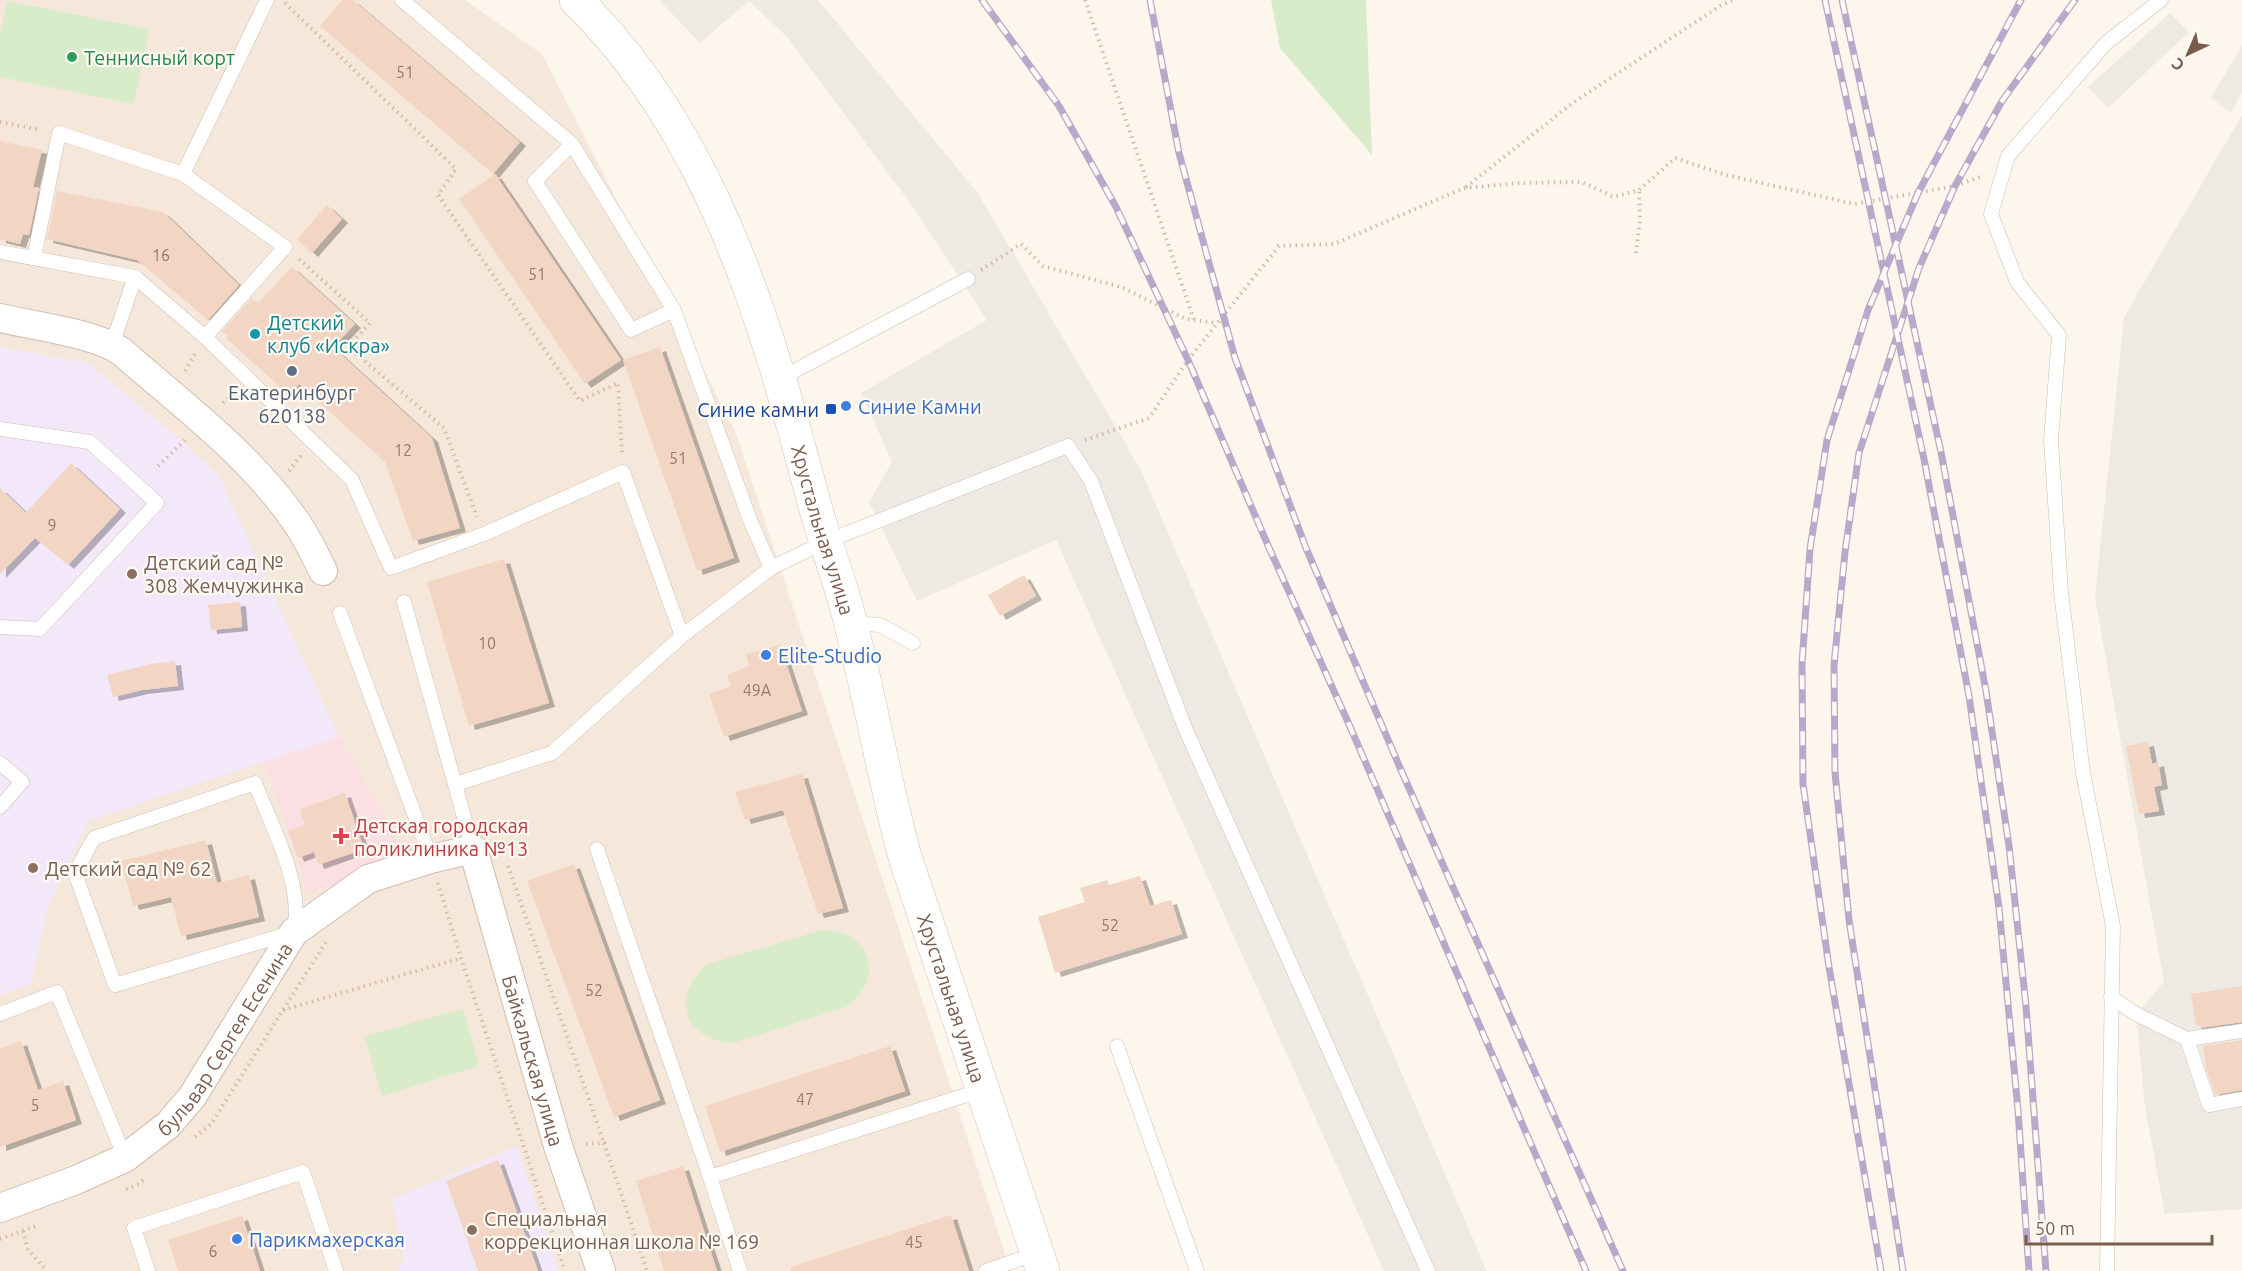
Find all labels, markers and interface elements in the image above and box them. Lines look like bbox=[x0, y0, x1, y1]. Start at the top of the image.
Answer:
north arrow bbox=[2158, 24, 2218, 84]
place label: Теннисный корт bbox=[84, 46, 235, 69]
marker: Теннисный корт bbox=[65, 50, 79, 64]
text: С bbox=[2168, 55, 2188, 75]
house number: 51 bbox=[396, 63, 414, 81]
house number: 16 bbox=[152, 246, 170, 264]
house number: 51 bbox=[528, 265, 546, 283]
place label: Детский клуб «Искра» bbox=[267, 311, 390, 357]
marker: Детский клуб «Искра» bbox=[248, 327, 262, 341]
marker: Екатеринбург 620138 bbox=[285, 364, 299, 378]
place label: Екатеринбург 620138 bbox=[228, 381, 356, 427]
place label: Синие Камни bbox=[858, 395, 982, 418]
place label: Синие камни bbox=[697, 398, 819, 421]
marker: Синие Камни bbox=[839, 399, 853, 413]
marker: Синие камни bbox=[824, 402, 838, 416]
house number: 12 bbox=[394, 441, 412, 459]
street label: Хрустальная улица bbox=[787, 442, 860, 617]
house number: 51 bbox=[669, 449, 687, 467]
house number: 9 bbox=[47, 516, 57, 534]
place label: Детский сад № 308 Жемчужинка bbox=[144, 551, 304, 597]
marker: Детский сад № 308 Жемчужинка bbox=[125, 567, 139, 581]
house number: 10 bbox=[478, 634, 496, 652]
place label: Elite-Studio bbox=[778, 644, 882, 667]
marker: Elite-Studio bbox=[759, 648, 773, 662]
house number: 49А bbox=[743, 681, 772, 699]
place label: Детская городская поликлиника №13 bbox=[354, 814, 529, 860]
marker: Детская городская поликлиника №13 bbox=[332, 827, 350, 845]
place label: Детский сад № 62 bbox=[45, 857, 212, 880]
marker: Детский сад № 62 bbox=[26, 861, 40, 875]
street label: Хрустальная улица bbox=[913, 911, 991, 1085]
house number: 52 bbox=[1101, 916, 1119, 934]
street label: бульвар Сергея Есенина bbox=[153, 938, 296, 1141]
street label: Байкальская улица bbox=[498, 972, 569, 1149]
house number: 52 bbox=[585, 981, 603, 999]
house number: 47 bbox=[796, 1090, 814, 1108]
house number: 5 bbox=[30, 1096, 40, 1114]
place label: Специальная коррекционная школа № 169 bbox=[484, 1207, 759, 1253]
scale bar bbox=[2026, 1208, 2212, 1246]
text: 50 m bbox=[2035, 1218, 2075, 1238]
marker: Специальная коррекционная школа № 169 bbox=[465, 1223, 479, 1237]
place label: Парикмахерская bbox=[249, 1228, 405, 1251]
marker: Парикмахерская bbox=[230, 1232, 244, 1246]
house number: 45 bbox=[905, 1233, 923, 1251]
house number: 6 bbox=[208, 1242, 218, 1260]

